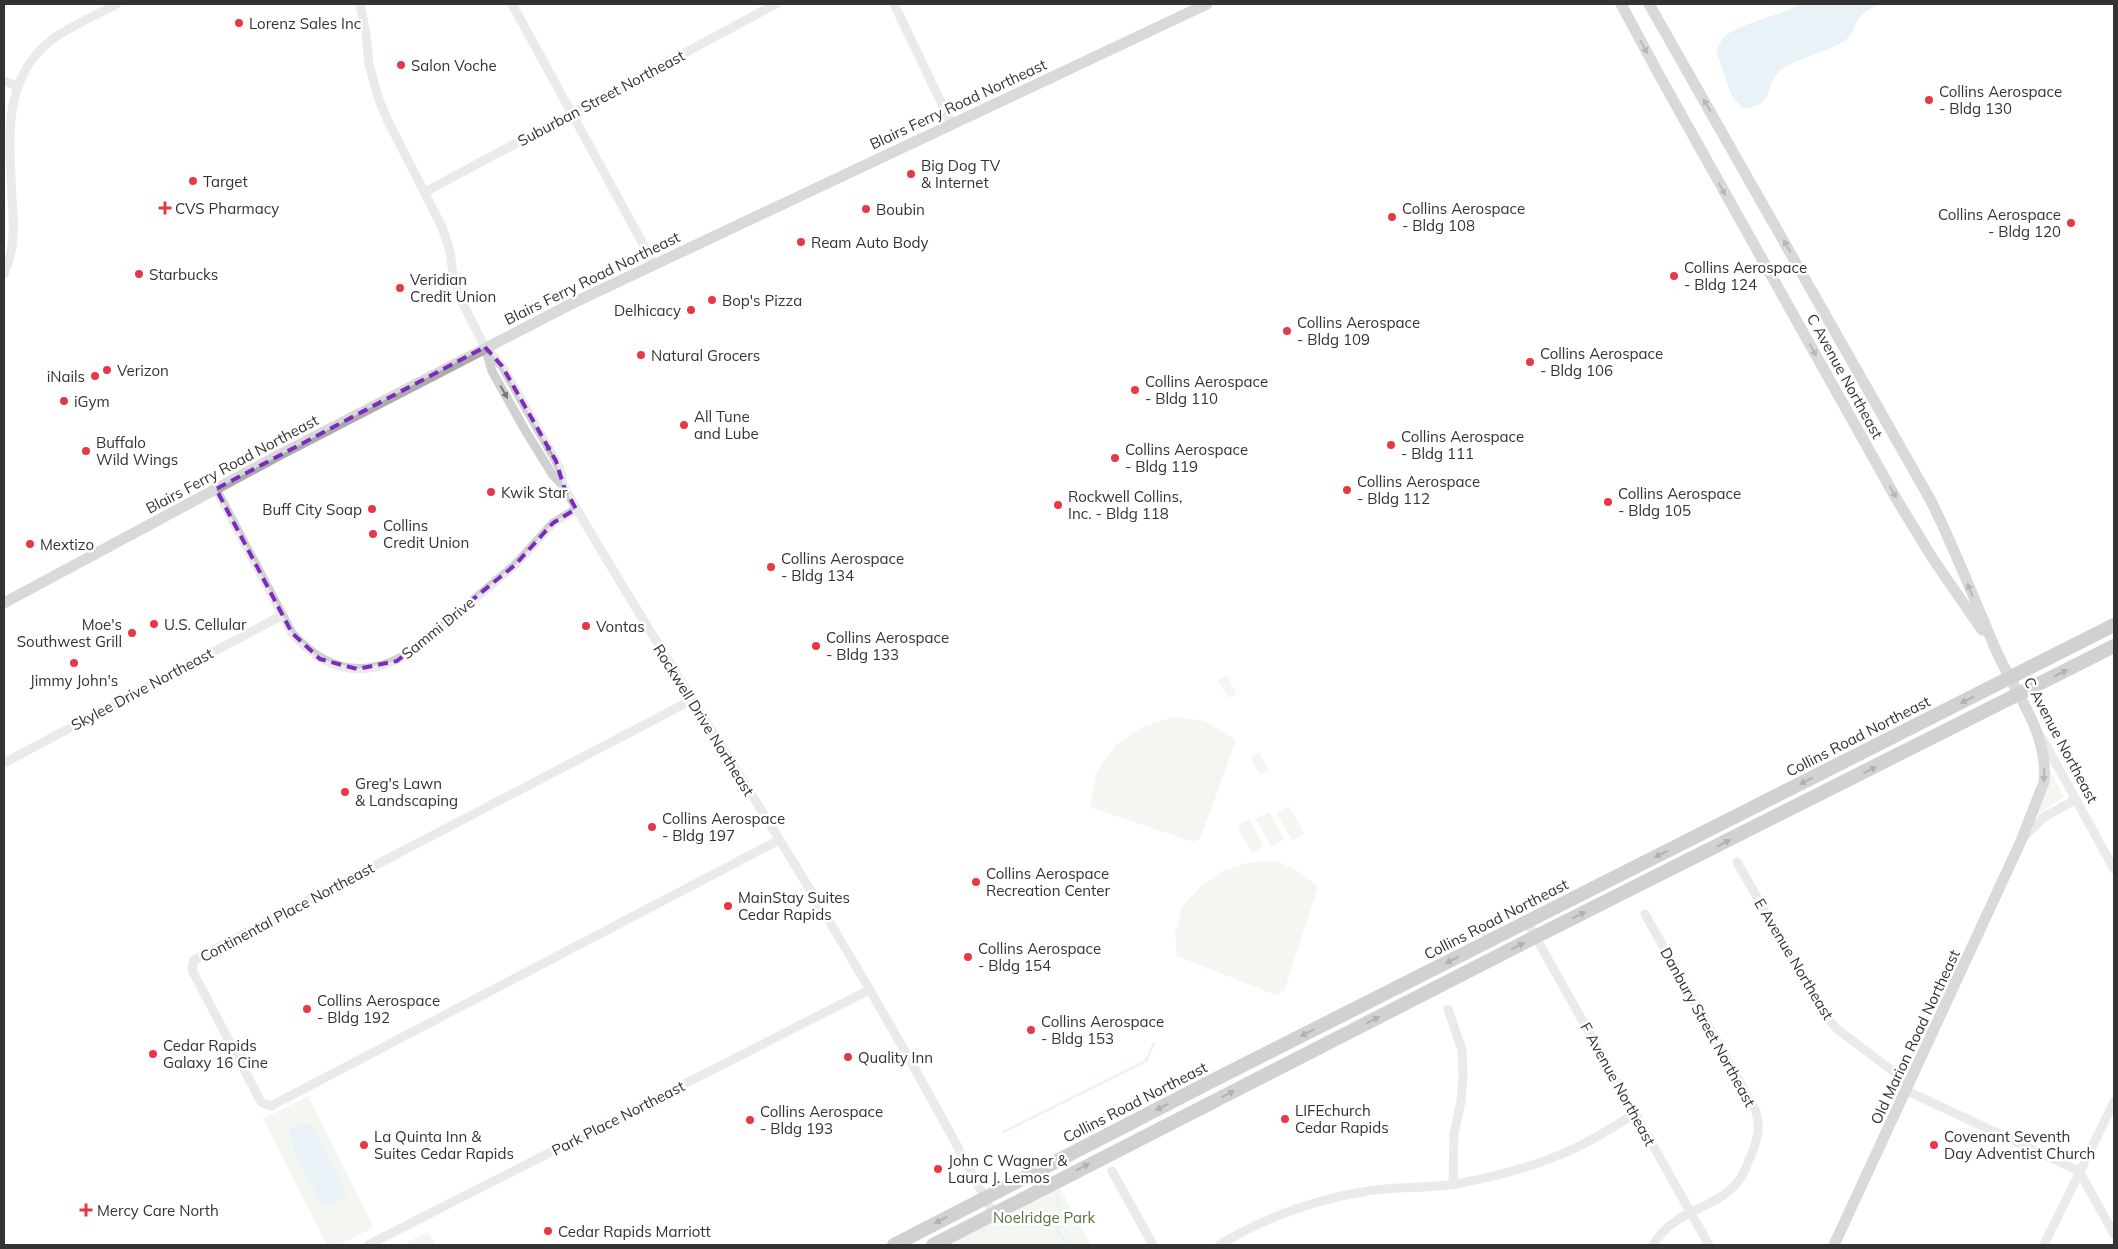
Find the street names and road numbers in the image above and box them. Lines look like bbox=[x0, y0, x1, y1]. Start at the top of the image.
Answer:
street label: Suburban Street Northeast bbox=[514, 46, 688, 150]
street label: Blairs Ferry Road Northeast bbox=[867, 55, 1049, 153]
street label: Blairs Ferry Road Northeast bbox=[501, 227, 683, 329]
street label: C Avenue Northeast bbox=[1803, 310, 1887, 442]
street label: Blairs Ferry Road Northeast bbox=[142, 410, 322, 518]
street label: Sammi Drive bbox=[398, 593, 478, 663]
street label: Rockwell Drive Northeast bbox=[649, 641, 759, 799]
street label: Skylee Drive Northeast bbox=[68, 643, 216, 735]
street label: C Avenue Northeast bbox=[2020, 674, 2102, 806]
street label: Collins Road Northeast bbox=[1783, 691, 1933, 781]
street label: Continental Place Northeast bbox=[197, 858, 377, 966]
street label: Collins Road Northeast bbox=[1421, 874, 1571, 964]
street label: E Avenue Northeast bbox=[1750, 895, 1838, 1023]
street label: Danbury Street Northeast bbox=[1656, 944, 1760, 1110]
street label: Old Marion Road Northeast bbox=[1866, 947, 1964, 1127]
street label: F Avenue Northeast bbox=[1576, 1019, 1660, 1149]
street label: Collins Road Northeast bbox=[1060, 1057, 1210, 1147]
street label: Park Place Northeast bbox=[548, 1076, 688, 1160]

